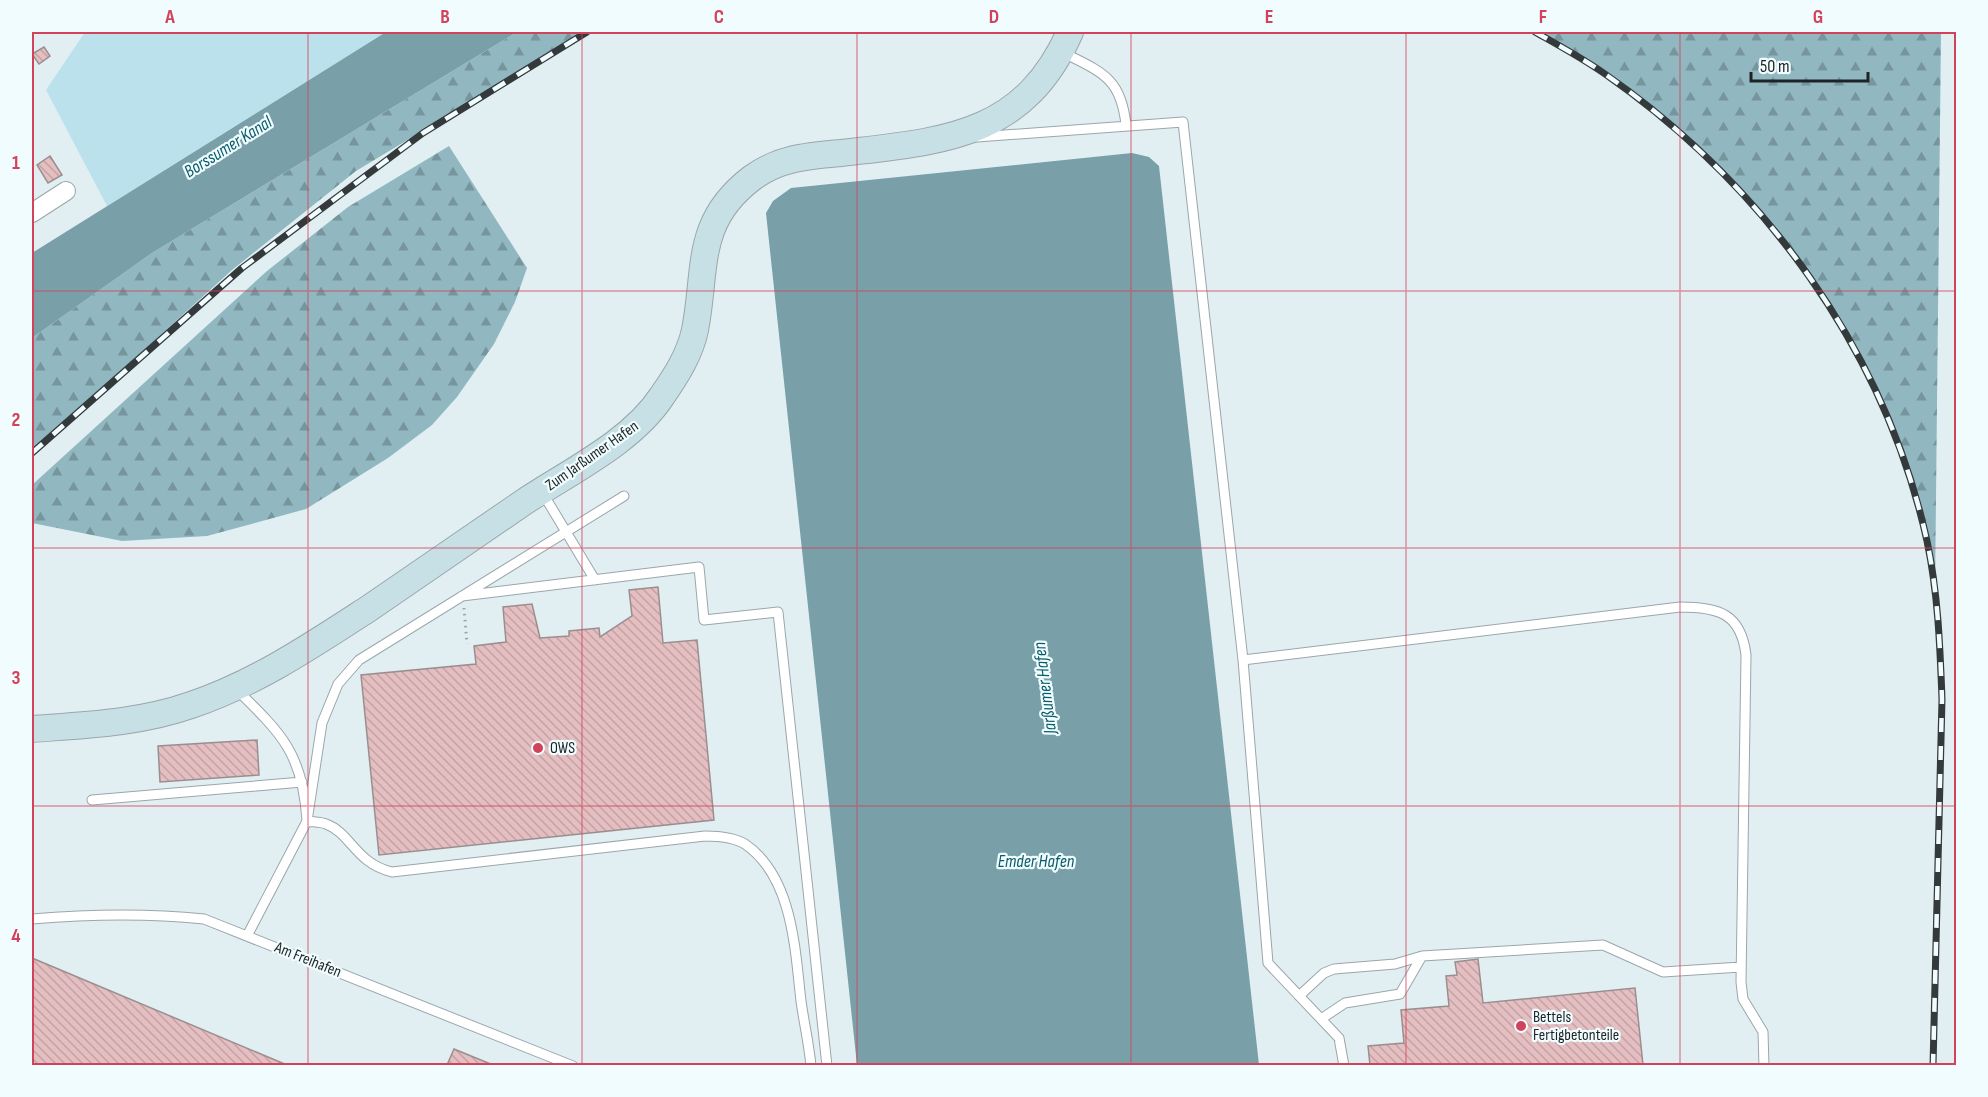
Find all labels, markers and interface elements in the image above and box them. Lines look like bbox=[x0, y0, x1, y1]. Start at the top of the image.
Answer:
text: A bbox=[164, 5, 175, 29]
text: B bbox=[440, 5, 450, 29]
text: C bbox=[714, 5, 724, 29]
text: D bbox=[989, 5, 999, 29]
text: E bbox=[1265, 5, 1273, 29]
text: F bbox=[1539, 5, 1547, 29]
text: G bbox=[1813, 5, 1823, 29]
scale bar bbox=[1751, 45, 1868, 83]
text: 50 m bbox=[1760, 56, 1790, 77]
water label: Borssumer Kanal bbox=[180, 111, 276, 182]
text: 1 bbox=[12, 151, 20, 175]
text: 2 bbox=[12, 408, 20, 432]
street label: Zum Jarßumer Hafen bbox=[542, 417, 642, 495]
water label: Jarßumer Hafen bbox=[1029, 640, 1061, 736]
text: 3 bbox=[12, 666, 21, 690]
place label: OWS bbox=[550, 739, 575, 758]
marker: OWS bbox=[531, 741, 545, 755]
water label: Emder Hafen bbox=[998, 851, 1075, 872]
text: 4 bbox=[11, 924, 21, 948]
street label: Am Freihafen bbox=[271, 938, 344, 982]
place label: Bettels Fertigbetonteile bbox=[1533, 1008, 1619, 1045]
marker: Bettels Fertigbetonteile bbox=[1514, 1019, 1528, 1033]

